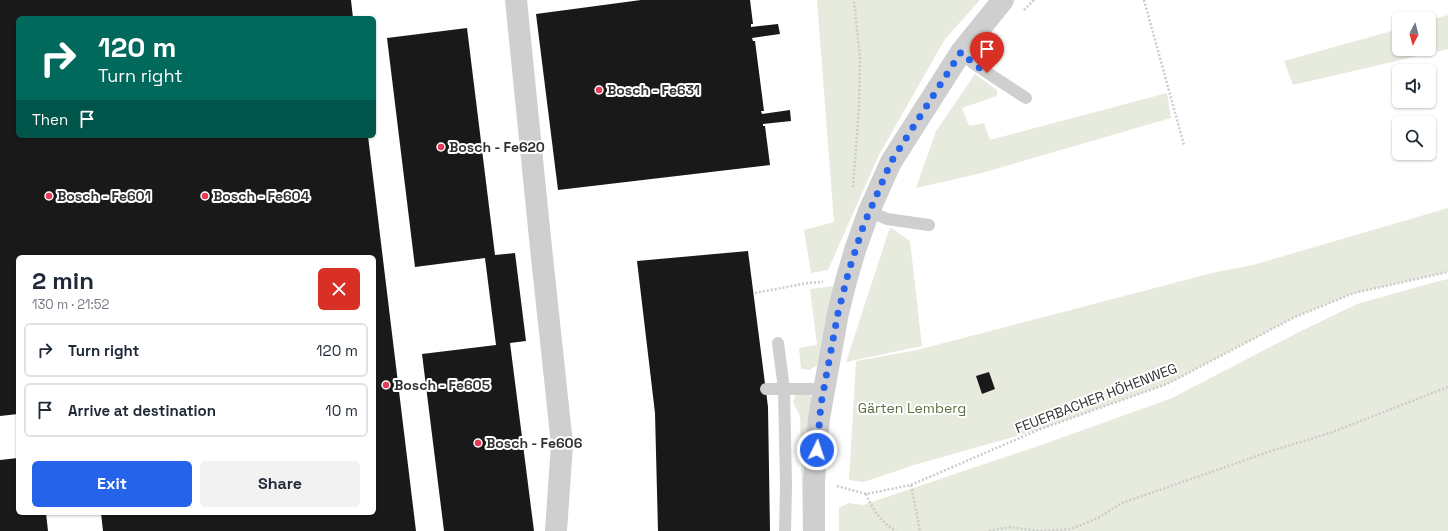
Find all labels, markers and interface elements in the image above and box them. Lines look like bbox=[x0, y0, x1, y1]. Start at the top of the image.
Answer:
north arrow bbox=[1392, 12, 1436, 56]
map controls bbox=[1392, 12, 1436, 160]
text: 120 m bbox=[98, 29, 176, 65]
icon: right bbox=[32, 32, 84, 84]
pin bbox=[970, 32, 1004, 73]
icon: arrive bbox=[976, 38, 998, 60]
text: Turn right bbox=[98, 64, 182, 87]
button: sound bbox=[1392, 64, 1436, 108]
place label: Bosch - Fe631 bbox=[607, 81, 700, 99]
marker: Bosch - Fe631 bbox=[594, 85, 604, 95]
icon: arrive bbox=[76, 108, 98, 130]
text: Then bbox=[32, 110, 68, 129]
button: search bbox=[1392, 116, 1436, 160]
place label: Bosch - Fe620 bbox=[449, 138, 545, 156]
marker: Bosch - Fe620 bbox=[436, 142, 446, 152]
place label: Bosch - Fe601 bbox=[57, 187, 151, 205]
place label: Bosch - Fe604 bbox=[213, 187, 310, 205]
marker: Bosch - Fe601 bbox=[44, 191, 54, 201]
marker: Bosch - Fe604 bbox=[200, 191, 210, 201]
text: 2 min bbox=[32, 265, 94, 296]
button: close bbox=[318, 268, 360, 310]
text: 130 m · 21:52 bbox=[32, 296, 109, 313]
icon: right bbox=[34, 339, 56, 361]
text: Turn right bbox=[68, 341, 139, 360]
text: 120 m bbox=[316, 341, 358, 360]
street label: FEUERBACHER HÖHENWEG bbox=[1012, 359, 1180, 437]
place label: Bosch - Fe605 bbox=[394, 376, 490, 394]
marker: Bosch - Fe605 bbox=[381, 380, 391, 390]
icon: arrive bbox=[34, 399, 56, 421]
park label: Gärten Lemberg bbox=[858, 399, 966, 417]
text: Arrive at destination bbox=[68, 401, 216, 420]
text: 10 m bbox=[325, 401, 358, 420]
position arrow bbox=[796, 429, 838, 471]
place label: Bosch - Fe606 bbox=[486, 434, 583, 452]
marker: Bosch - Fe606 bbox=[473, 438, 483, 448]
button: Exit bbox=[32, 461, 192, 507]
button: Share bbox=[200, 461, 360, 507]

